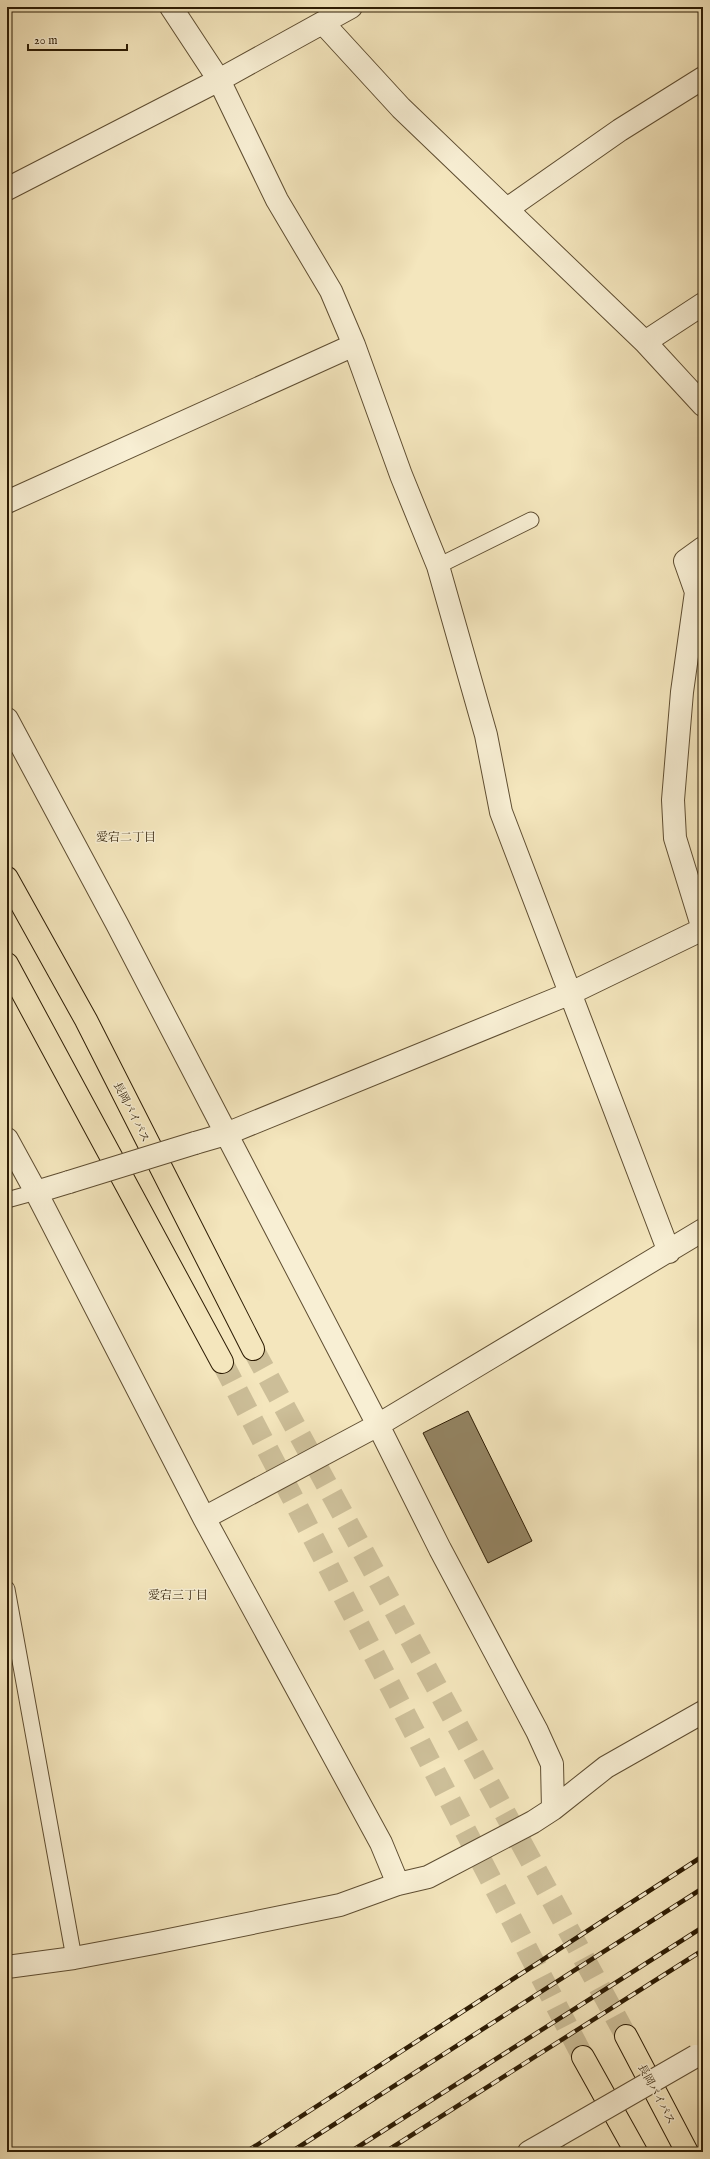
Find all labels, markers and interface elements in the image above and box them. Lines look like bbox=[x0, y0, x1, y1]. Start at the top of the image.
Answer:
scale bar bbox=[28, 26, 127, 52]
text: 20 m bbox=[34, 33, 57, 48]
district label: 愛宕二丁目 bbox=[96, 830, 156, 845]
street label: 長岡バイパス bbox=[110, 1080, 152, 1145]
district label: 愛宕三丁目 bbox=[148, 1588, 208, 1603]
street label: 長岡バイパス bbox=[634, 2062, 678, 2127]

